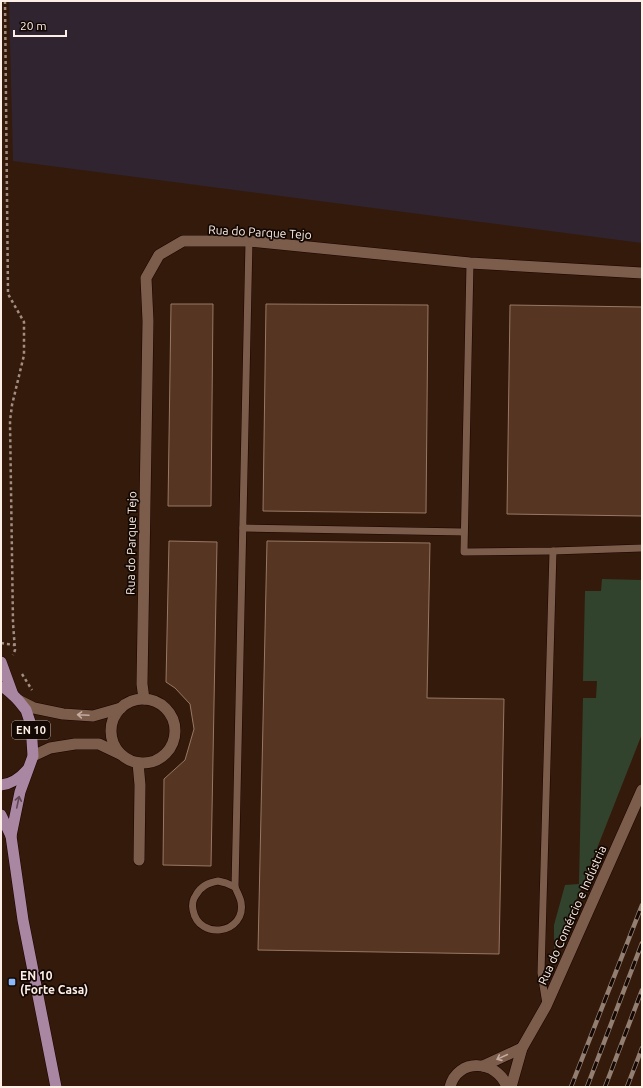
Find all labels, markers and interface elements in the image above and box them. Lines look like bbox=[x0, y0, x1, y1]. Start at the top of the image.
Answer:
scale bar bbox=[14, 12, 66, 38]
text: 20 m bbox=[20, 19, 47, 32]
street label: Rua do Parque Tejo bbox=[208, 223, 312, 241]
street label: Rua do Parque Tejo bbox=[124, 491, 138, 595]
one-way arrow bbox=[77, 711, 90, 719]
road number: EN 10 bbox=[12, 721, 50, 739]
one-way arrow bbox=[14, 796, 22, 809]
street label: Rua do Comércio e Indústria bbox=[535, 843, 609, 987]
place label: EN 10 (Forte Casa) bbox=[20, 969, 88, 997]
marker: EN 10 (Forte Casa) bbox=[7, 977, 17, 987]
one-way arrow bbox=[497, 1054, 509, 1061]

